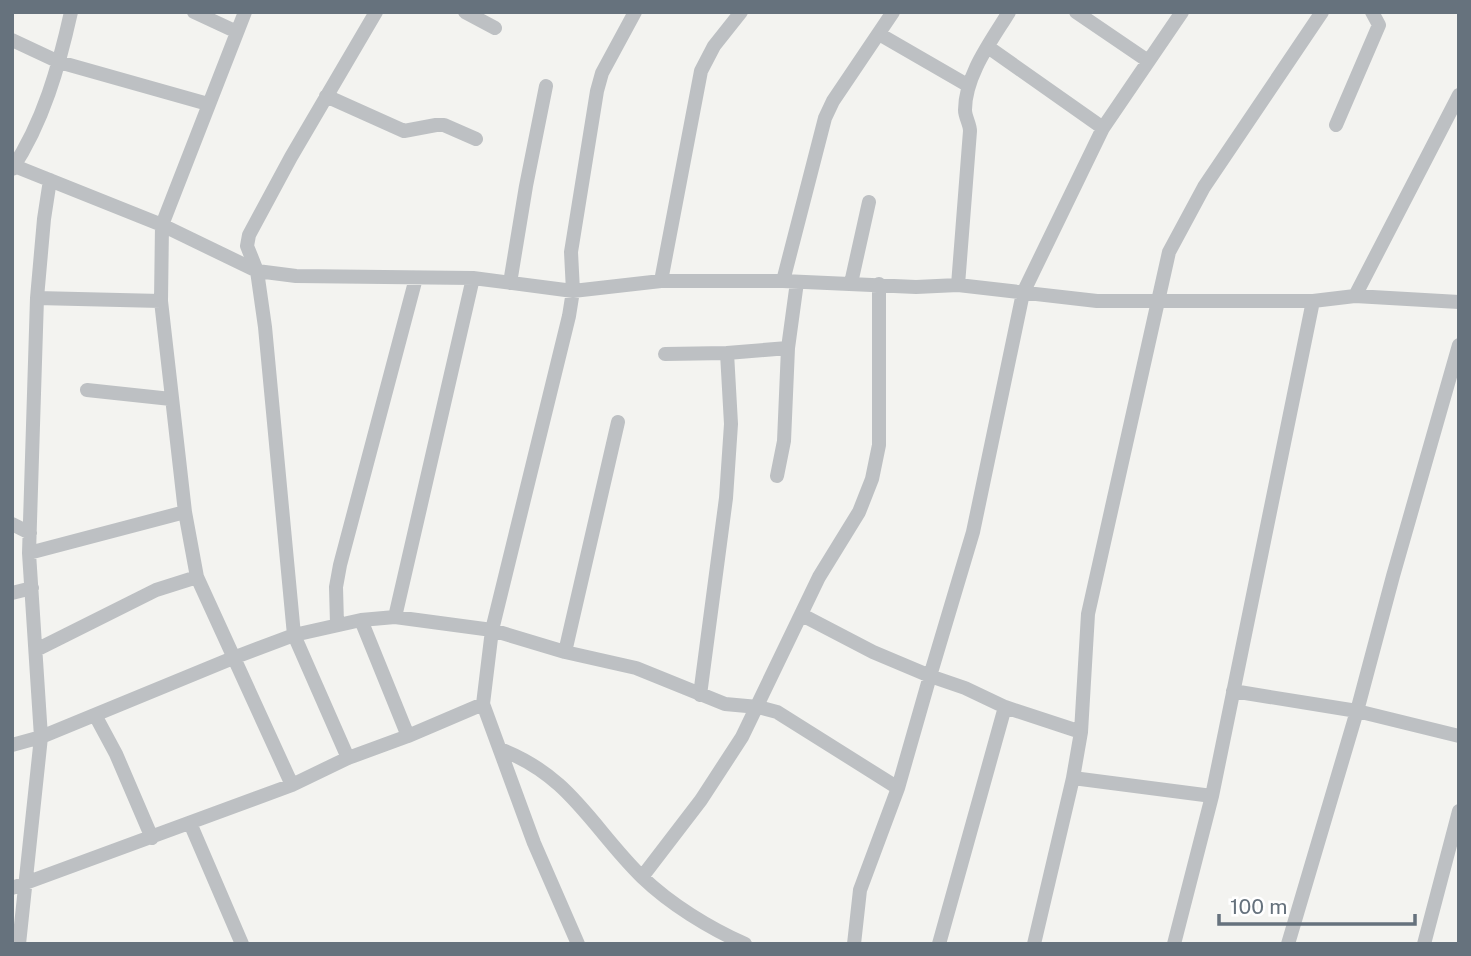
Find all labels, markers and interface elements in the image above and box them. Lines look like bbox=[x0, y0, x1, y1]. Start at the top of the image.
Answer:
scale bar bbox=[1219, 883, 1415, 927]
text: 100 m bbox=[1230, 894, 1287, 919]

